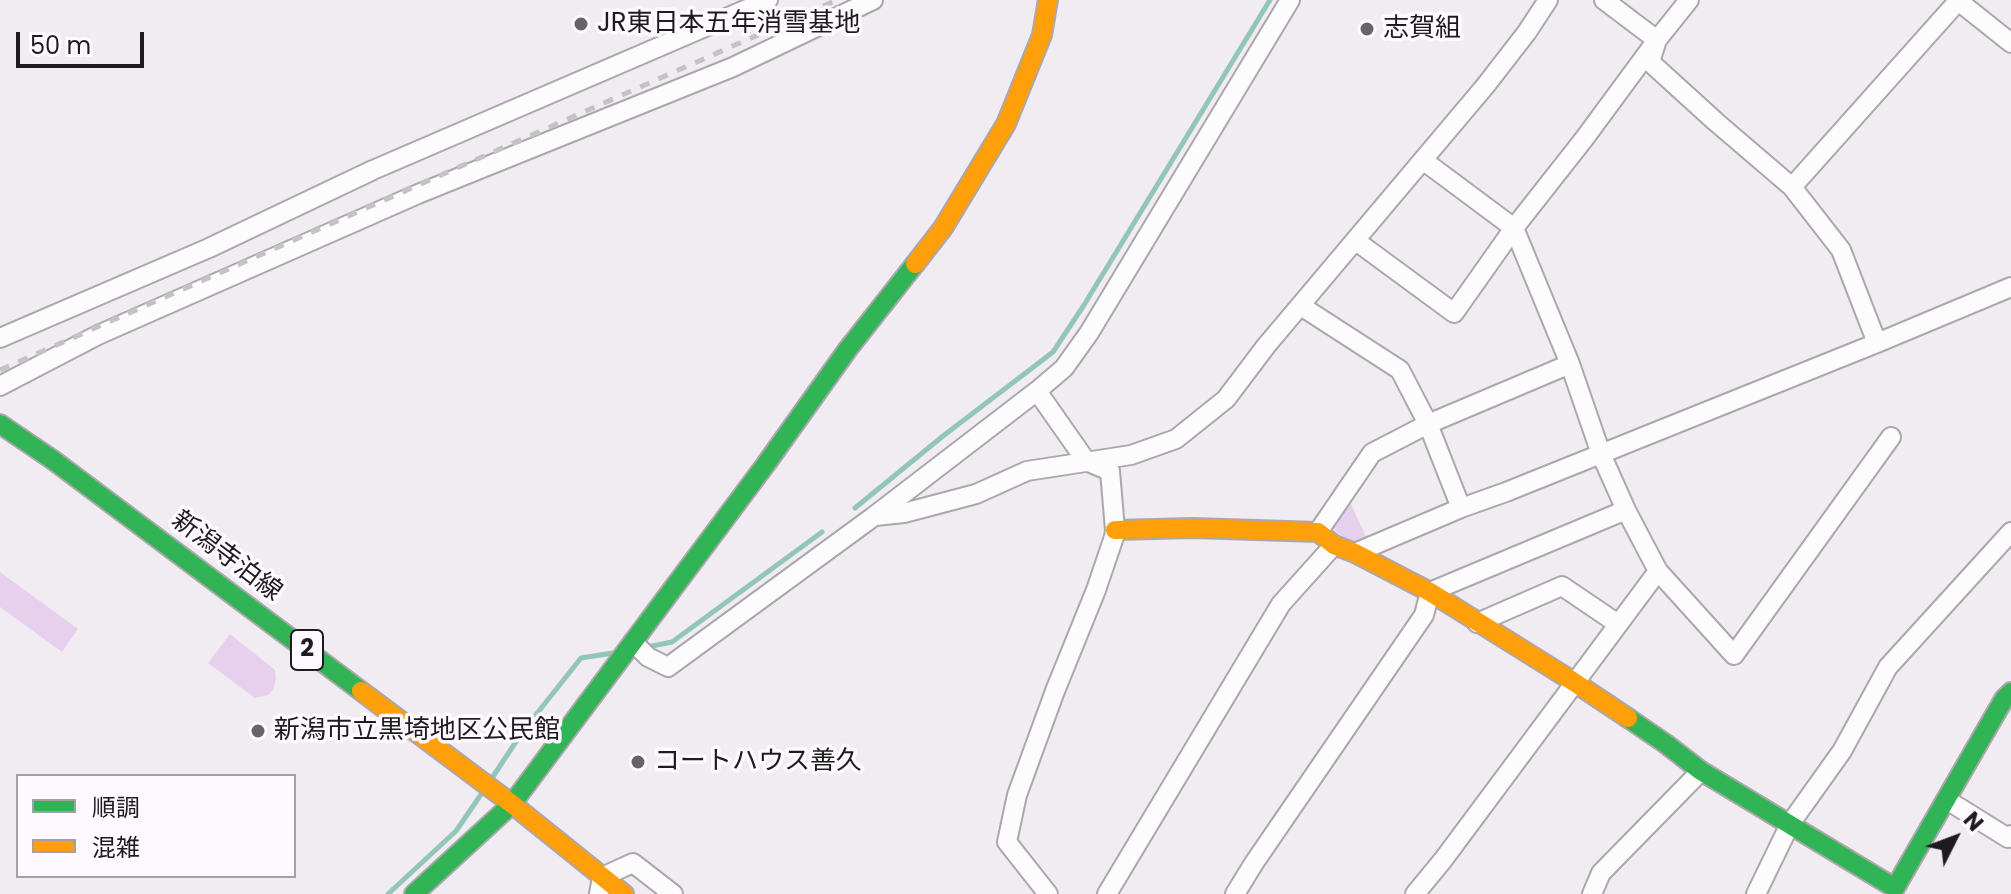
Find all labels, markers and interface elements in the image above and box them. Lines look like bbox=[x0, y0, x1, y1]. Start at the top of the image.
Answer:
place label: JR東日本五年消雪基地 bbox=[597, 8, 861, 40]
place label: 志賀組 bbox=[1383, 13, 1461, 45]
marker: JR東日本五年消雪基地 bbox=[572, 15, 590, 33]
scale bar bbox=[20, 16, 148, 66]
marker: 志賀組 bbox=[1358, 20, 1376, 38]
text: 50 m bbox=[30, 29, 91, 62]
street label: 新潟寺泊線 bbox=[165, 505, 287, 609]
road number: 2 bbox=[291, 630, 323, 670]
place label: 新潟市立黒埼地区公民館 bbox=[274, 715, 560, 747]
marker: 新潟市立黒埼地区公民館 bbox=[249, 722, 267, 740]
place label: コートハウス善久 bbox=[654, 746, 862, 778]
marker: コートハウス善久 bbox=[629, 753, 647, 771]
legend bbox=[16, 774, 296, 878]
text: 順調 bbox=[92, 791, 140, 824]
north arrow bbox=[1915, 798, 1995, 878]
text: N bbox=[1956, 805, 1990, 838]
text: 混雑 bbox=[92, 831, 140, 864]

